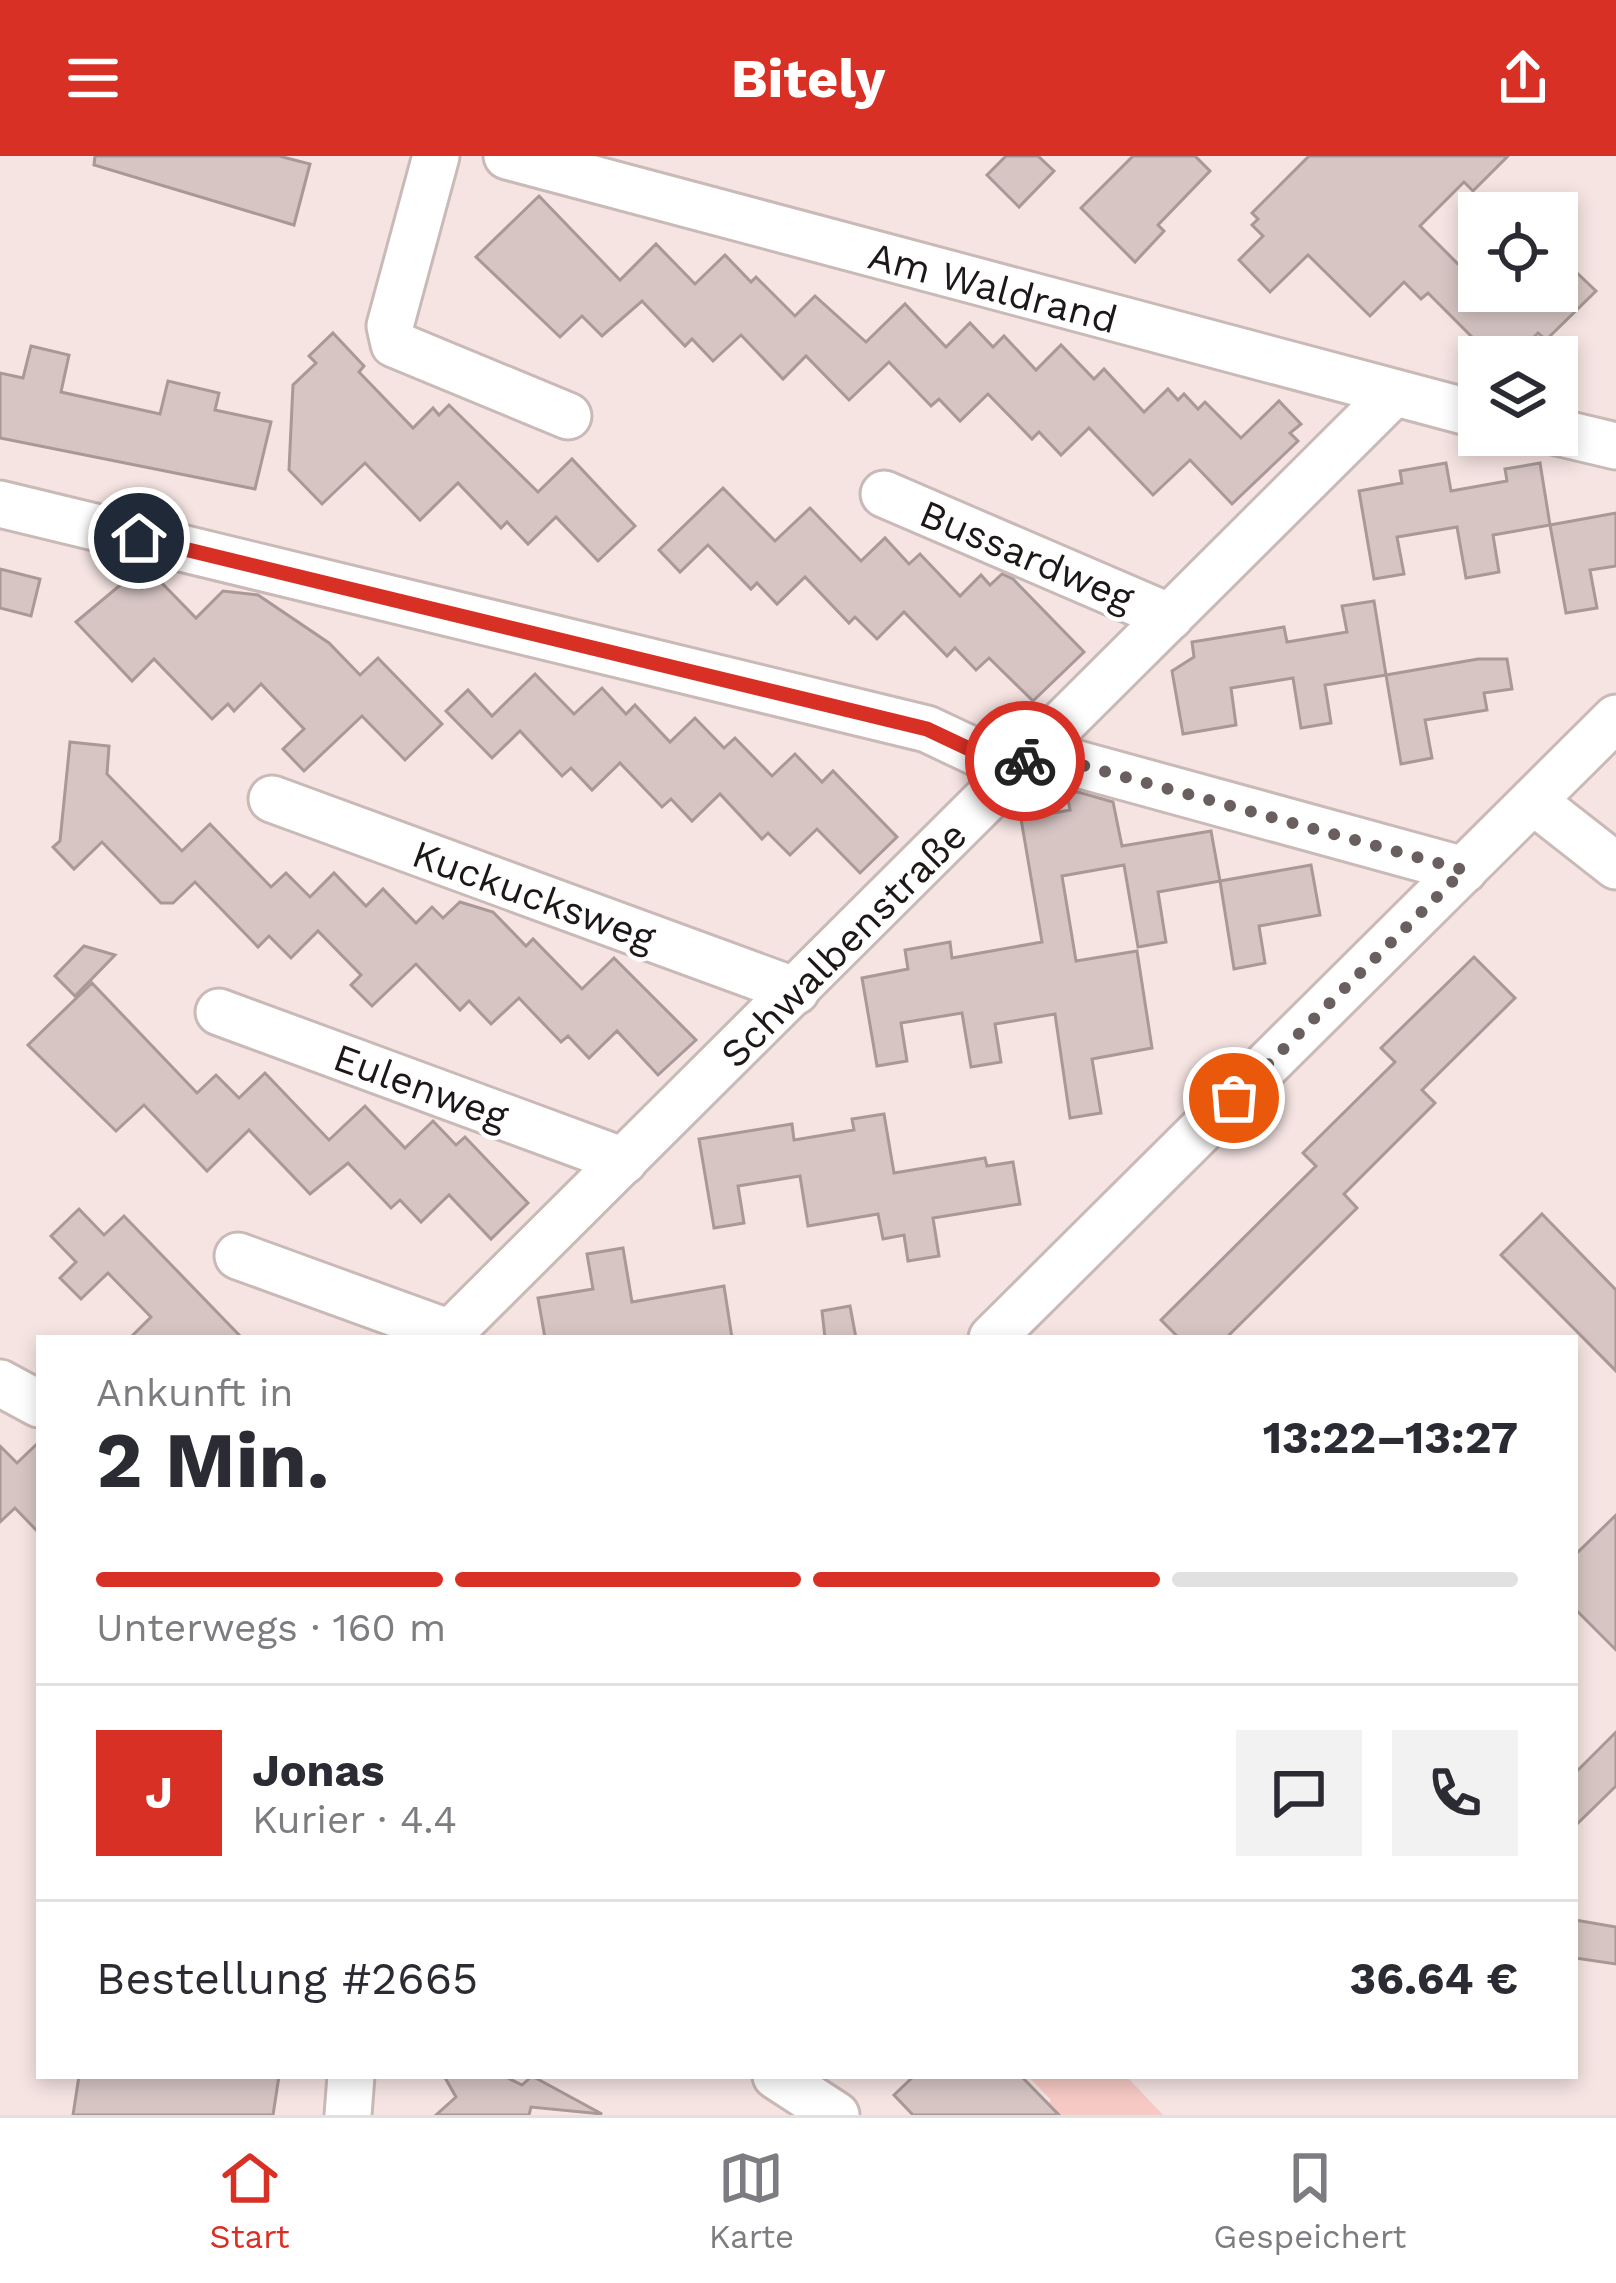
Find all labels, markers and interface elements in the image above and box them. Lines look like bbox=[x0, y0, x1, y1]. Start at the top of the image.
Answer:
icon: menu bbox=[60, 45, 126, 111]
icon: share bbox=[1490, 45, 1556, 111]
text: Bitely bbox=[731, 47, 885, 110]
map controls bbox=[1458, 192, 1578, 456]
button: locate bbox=[1458, 192, 1578, 312]
street label: Am Waldrand bbox=[864, 233, 1122, 342]
button: layers bbox=[1458, 336, 1578, 456]
pin bbox=[88, 487, 190, 589]
street label: Bussardweg bbox=[913, 490, 1141, 621]
icon: home bbox=[106, 505, 172, 571]
courier bbox=[965, 701, 1085, 821]
icon: bike bbox=[992, 728, 1058, 794]
street label: Schwalbenstraße bbox=[711, 812, 976, 1077]
street label: Kuckucksweg bbox=[406, 831, 661, 960]
street label: Eulenweg bbox=[328, 1034, 514, 1139]
pin bbox=[1183, 1047, 1285, 1149]
icon: bag bbox=[1201, 1065, 1267, 1131]
text: Ankunft in bbox=[96, 1370, 293, 1415]
text: 13:22–13:27 bbox=[1263, 1411, 1518, 1464]
text: 2 Min. bbox=[96, 1414, 329, 1506]
text: Unterwegs · 160 m bbox=[96, 1605, 446, 1650]
button: chat bbox=[1236, 1730, 1362, 1856]
button: phone bbox=[1392, 1730, 1518, 1856]
text: Jonas bbox=[252, 1744, 385, 1797]
text: J bbox=[145, 1766, 173, 1819]
text: Kurier · 4.4 bbox=[252, 1797, 457, 1842]
text: Bestellung #2665 bbox=[96, 1952, 478, 2005]
text: 36.64 € bbox=[1350, 1952, 1518, 2005]
tab: Start bbox=[210, 2145, 290, 2256]
tab: Karte bbox=[709, 2145, 794, 2256]
tab: Gespeichert bbox=[1213, 2145, 1406, 2256]

